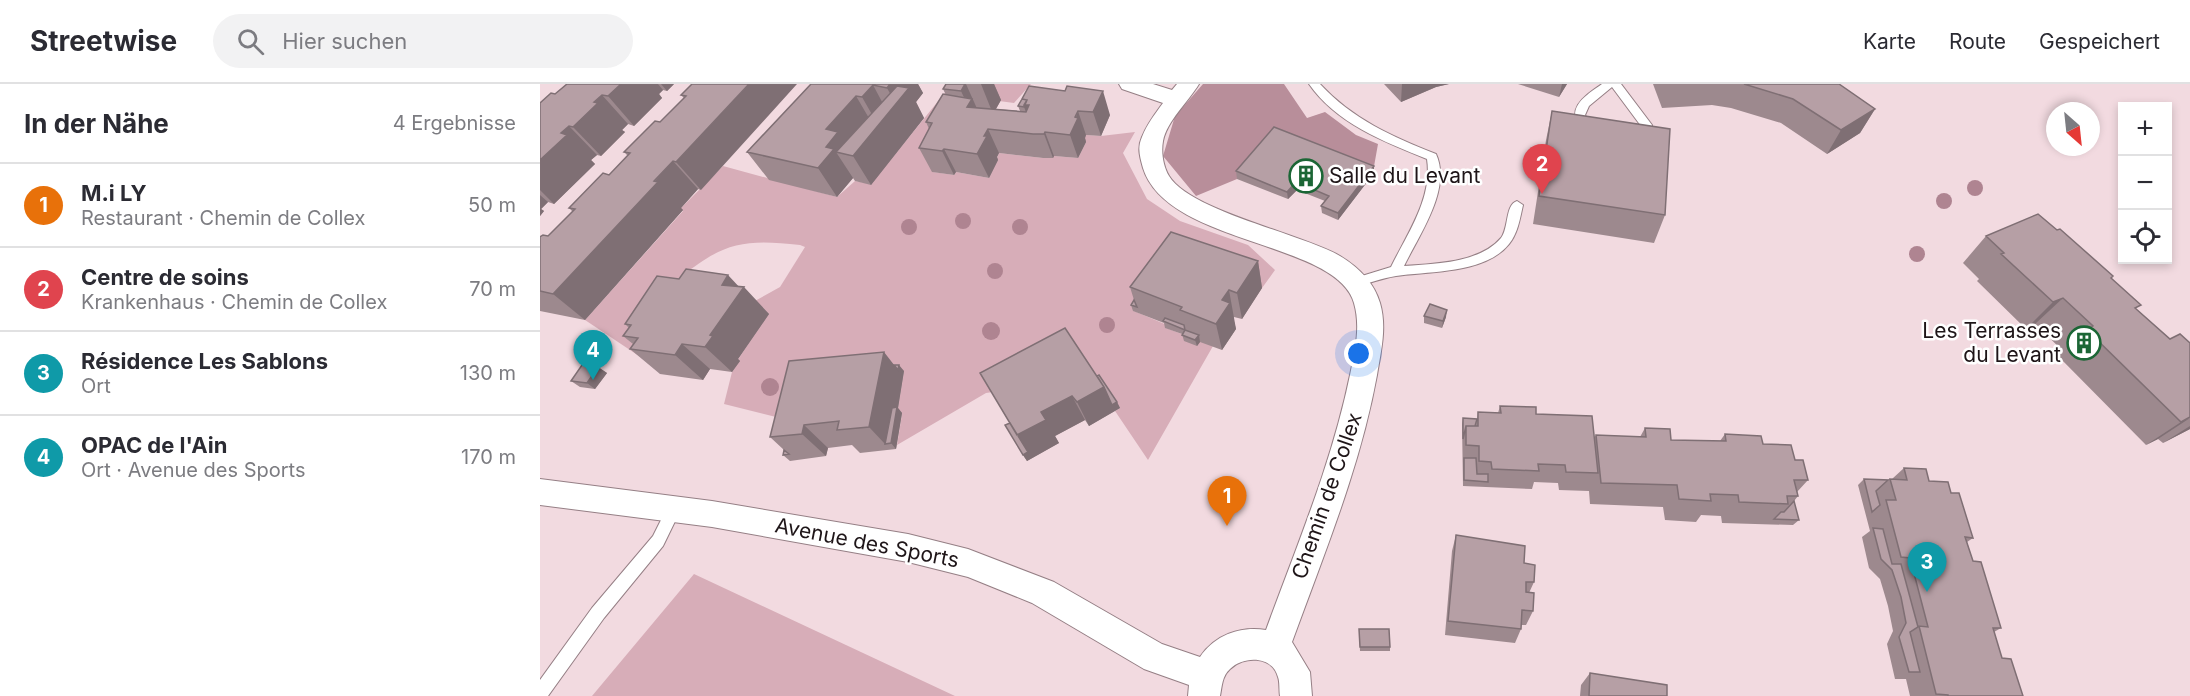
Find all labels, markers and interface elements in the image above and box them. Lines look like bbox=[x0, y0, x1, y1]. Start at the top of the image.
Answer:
search box bbox=[213, 14, 633, 68]
text: Streetwise bbox=[30, 24, 177, 58]
icon: search bbox=[234, 25, 267, 58]
text: Hier suchen bbox=[282, 28, 407, 54]
text: Karte bbox=[1863, 29, 1916, 54]
text: Route bbox=[1949, 29, 2006, 54]
text: Gespeichert bbox=[2039, 29, 2160, 54]
north arrow bbox=[2046, 102, 2100, 156]
map controls bbox=[2118, 102, 2172, 264]
button: + bbox=[2118, 102, 2172, 156]
text: In der Nähe bbox=[24, 108, 169, 139]
text: 4 Ergebnisse bbox=[393, 111, 516, 135]
pin: 2 bbox=[1522, 144, 1562, 194]
button: − bbox=[2118, 156, 2172, 210]
building icon: Salle du Levant bbox=[1288, 158, 1324, 194]
place label: Salle du Levant bbox=[1329, 163, 1480, 188]
text: M.i LY bbox=[81, 180, 147, 206]
text: 1 bbox=[39, 193, 48, 217]
text: 50 m bbox=[468, 193, 516, 217]
text: Restaurant · Chemin de Collex bbox=[81, 206, 365, 230]
button: locate bbox=[2118, 210, 2172, 264]
text: Centre de soins bbox=[81, 264, 249, 290]
text: 2 bbox=[37, 277, 50, 301]
text: 70 m bbox=[469, 277, 516, 301]
text: Krankenhaus · Chemin de Collex bbox=[81, 290, 387, 314]
place label: Les Terrasses du Levant bbox=[1922, 318, 2061, 367]
building icon: Les Terrasses du Levant bbox=[2066, 325, 2102, 361]
pin: 4 bbox=[574, 330, 612, 380]
your location bbox=[1344, 339, 1373, 368]
text: Résidence Les Sablons bbox=[81, 348, 328, 374]
text: 3 bbox=[37, 361, 50, 385]
text: 130 m bbox=[460, 361, 516, 385]
text: Ort bbox=[81, 374, 111, 398]
street label: Chemin de Collex bbox=[1286, 409, 1367, 582]
text: OPAC de l'Ain bbox=[81, 432, 227, 458]
text: 4 bbox=[37, 445, 50, 469]
text: 170 m bbox=[461, 445, 516, 469]
text: Ort · Avenue des Sports bbox=[81, 458, 305, 482]
pin: 1 bbox=[1208, 476, 1246, 526]
street label: Avenue des Sports bbox=[773, 512, 961, 573]
pin: 3 bbox=[1908, 542, 1946, 592]

